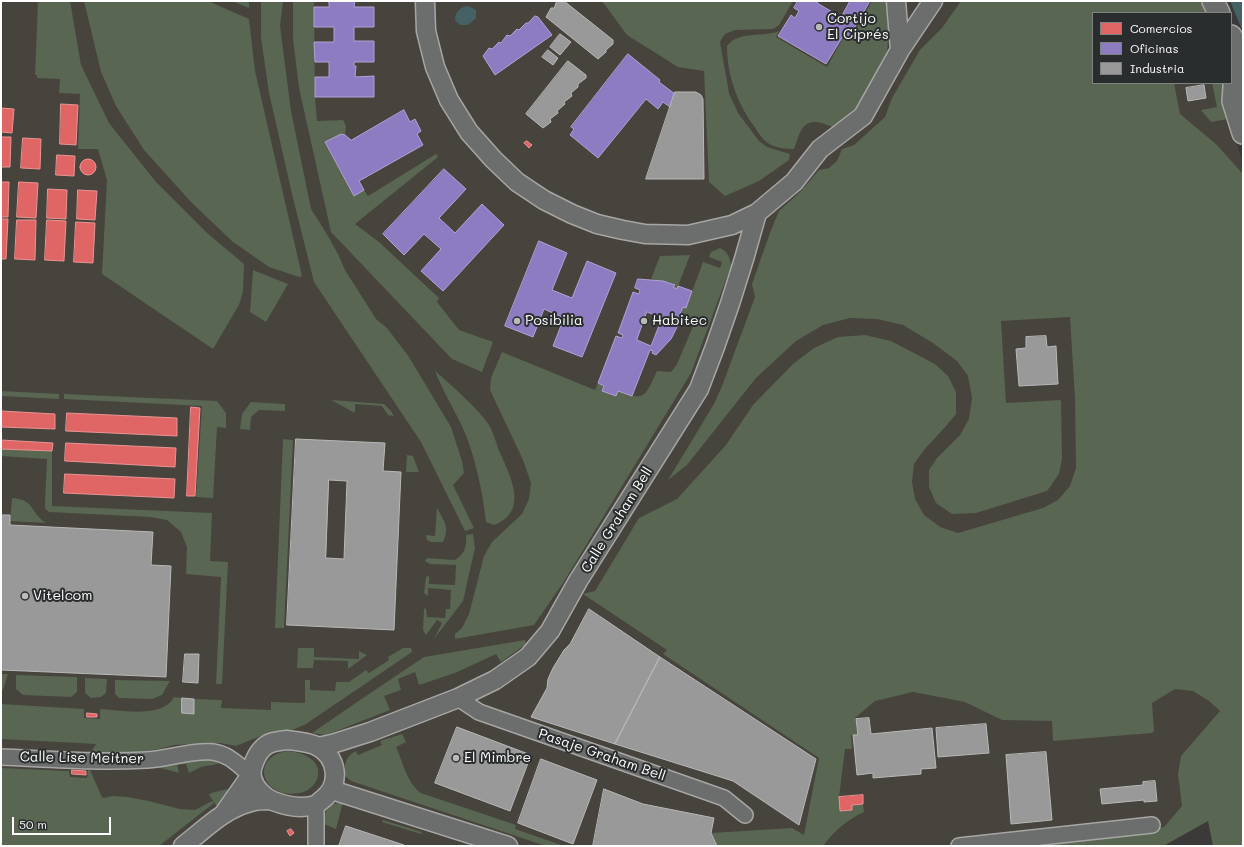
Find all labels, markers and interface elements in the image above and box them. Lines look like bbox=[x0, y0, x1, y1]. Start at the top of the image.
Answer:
place label: Cortijo El Ciprés bbox=[827, 11, 889, 44]
legend bbox=[1092, 12, 1232, 84]
text: Comercios bbox=[1130, 20, 1192, 36]
marker: Cortijo El Ciprés bbox=[814, 22, 824, 32]
text: Oficinas bbox=[1130, 40, 1179, 56]
text: Industria bbox=[1130, 60, 1184, 76]
place label: Posibilia bbox=[525, 313, 583, 329]
place label: Habitec bbox=[652, 313, 707, 329]
marker: Posibilia bbox=[512, 316, 522, 326]
marker: Habitec bbox=[639, 316, 649, 326]
street label: Calle Graham Bell bbox=[578, 464, 656, 576]
place label: Vitelcom bbox=[33, 588, 92, 604]
marker: Vitelcom bbox=[20, 591, 30, 601]
street label: Pasaje Graham Bell bbox=[536, 725, 668, 785]
street label: Calle Lise Meitner bbox=[20, 749, 144, 767]
place label: El Mimbre bbox=[464, 750, 531, 766]
marker: El Mimbre bbox=[451, 753, 461, 763]
scale bar bbox=[14, 809, 113, 835]
text: 50 m bbox=[19, 816, 47, 832]

